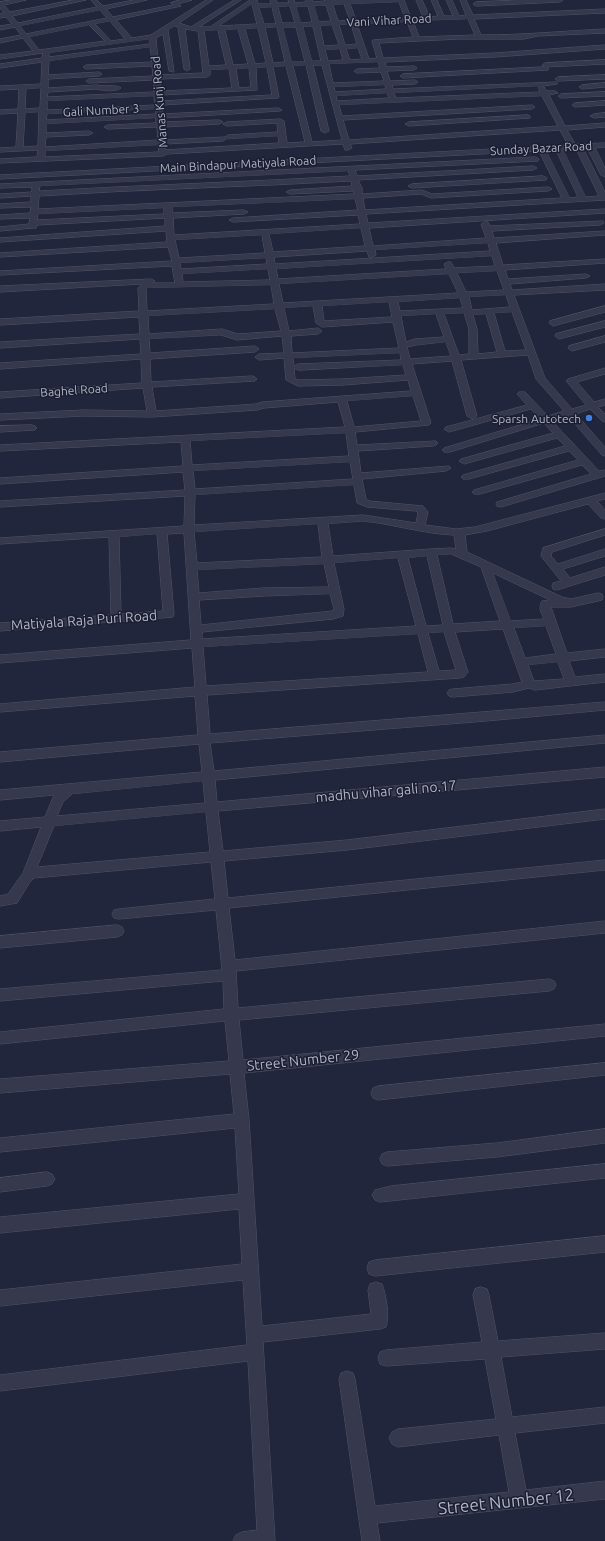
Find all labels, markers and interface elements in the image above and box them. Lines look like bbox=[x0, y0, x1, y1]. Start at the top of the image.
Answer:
street label: Vani Vihar Road bbox=[346, 11, 432, 29]
street label: Manas Kunj Road bbox=[149, 56, 169, 148]
street label: Gali Number 3 bbox=[63, 102, 139, 118]
street label: Sunday Bazar Road bbox=[490, 139, 592, 157]
street label: Main Bindapur Matiyala Road bbox=[159, 153, 317, 175]
street label: Baghel Road bbox=[40, 381, 108, 399]
place label: Sparsh Autotech bbox=[492, 412, 581, 425]
marker: Sparsh Autotech bbox=[584, 413, 594, 423]
street label: Matiyala Raja Puri Road bbox=[10, 607, 158, 633]
street label: madhu vihar gali no.17 bbox=[315, 777, 457, 805]
street label: Street Number 29 bbox=[246, 1046, 360, 1074]
street label: Street Number 12 bbox=[437, 1484, 575, 1518]

